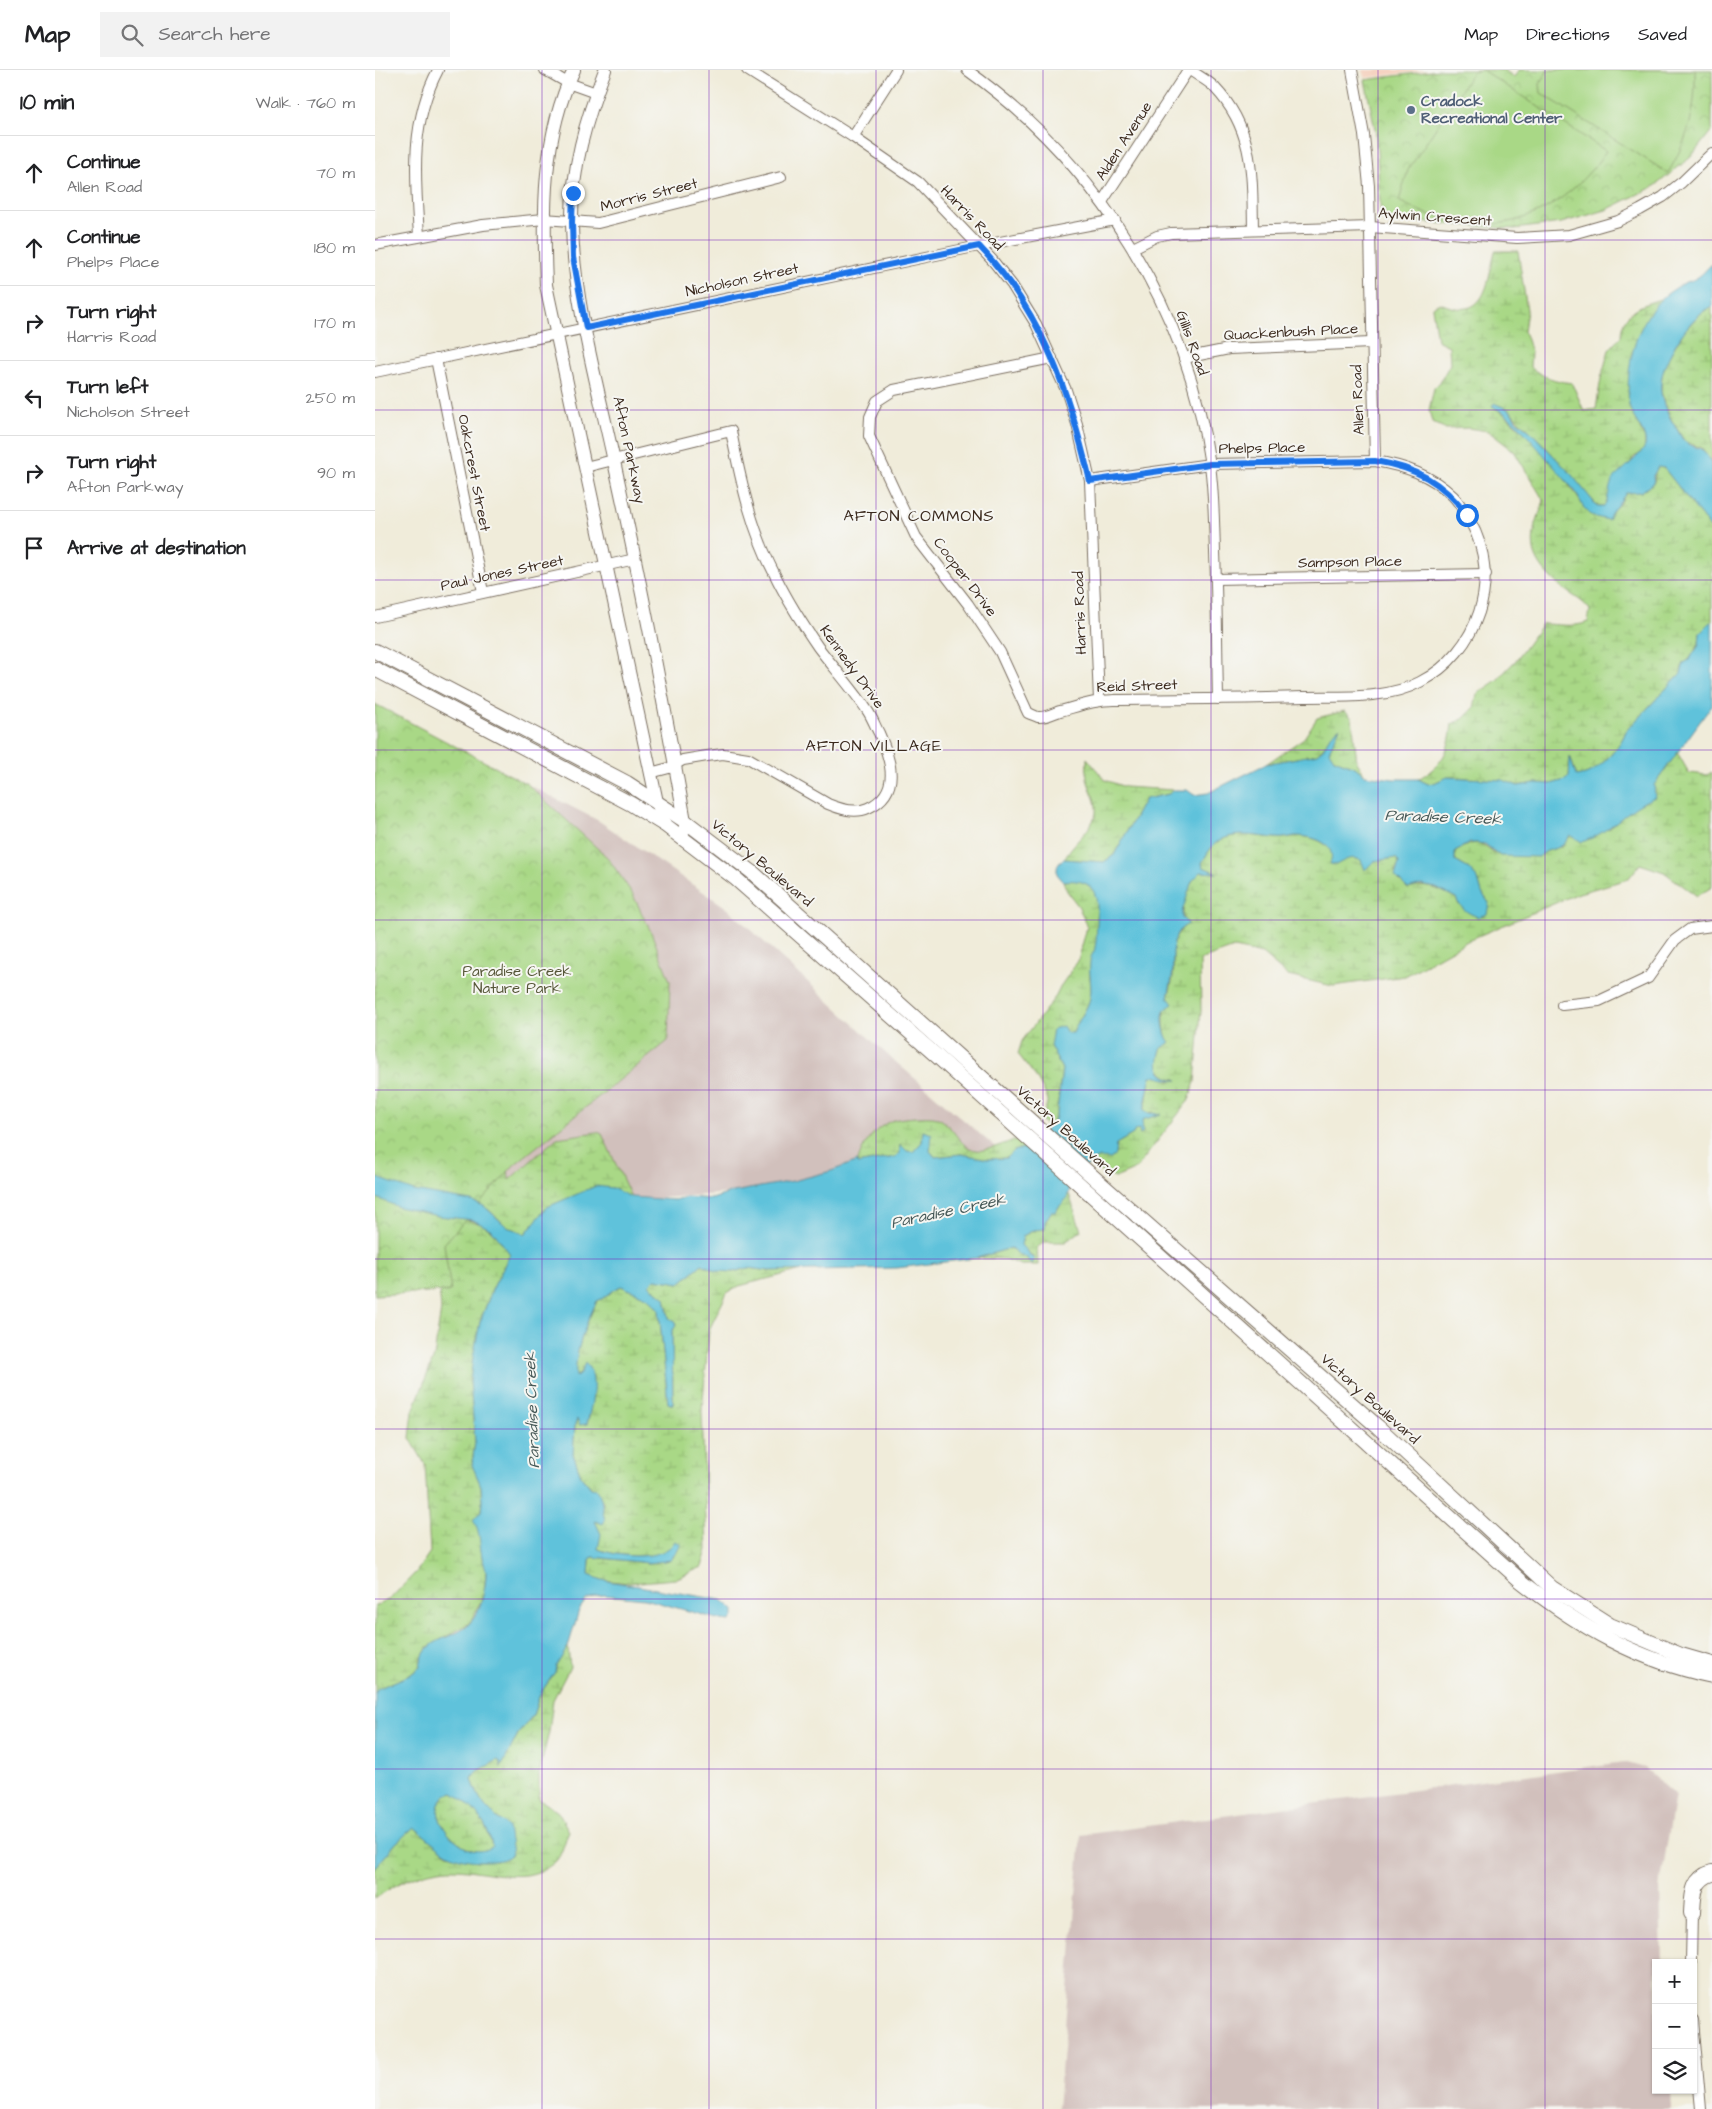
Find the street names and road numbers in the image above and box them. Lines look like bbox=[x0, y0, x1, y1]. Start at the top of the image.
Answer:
street label: Alden Avenue bbox=[1091, 98, 1157, 184]
street label: Morris Street bbox=[598, 173, 700, 217]
street label: Harris Road bbox=[935, 181, 1009, 256]
street label: Aylwin Crescent bbox=[1377, 203, 1493, 232]
street label: Nicholson Street bbox=[684, 258, 800, 302]
street label: Gillis Road bbox=[1171, 308, 1214, 379]
street label: Quackenbush Place bbox=[1223, 318, 1359, 346]
street label: Allen Road bbox=[1346, 364, 1370, 436]
street label: Afton Parkway bbox=[606, 394, 651, 506]
street label: Oakcrest Street bbox=[452, 413, 496, 533]
street label: Phelps Place bbox=[1219, 437, 1305, 459]
street label: Cooper Drive bbox=[928, 533, 1002, 621]
street label: Paul Jones Street bbox=[439, 550, 565, 596]
street label: Sampson Place bbox=[1298, 551, 1402, 573]
street label: Harris Road bbox=[1068, 571, 1092, 655]
street label: Kennedy Drive bbox=[814, 621, 889, 714]
street label: Reid Street bbox=[1096, 674, 1178, 698]
street label: Victory Boulevard bbox=[706, 814, 818, 913]
street label: Victory Boulevard bbox=[1011, 1081, 1120, 1182]
street label: Victory Boulevard bbox=[1315, 1349, 1424, 1450]

